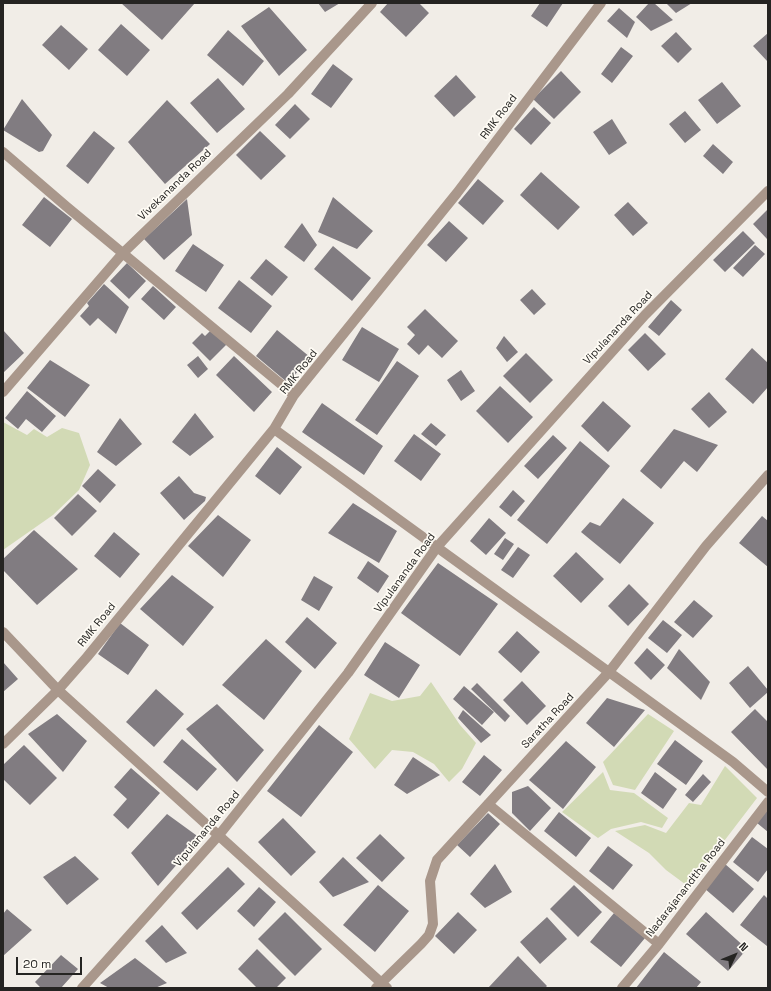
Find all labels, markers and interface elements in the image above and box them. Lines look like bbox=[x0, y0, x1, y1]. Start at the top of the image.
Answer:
street label: RMK Road bbox=[478, 92, 520, 142]
street label: Vivekananda Road bbox=[136, 147, 214, 223]
street label: Vipulananda Road bbox=[581, 289, 655, 367]
street label: RMK Road bbox=[277, 347, 321, 397]
street label: Vipulananda Road bbox=[372, 531, 438, 615]
street label: RMK Road bbox=[75, 600, 119, 650]
street label: Saratha Road bbox=[519, 691, 577, 751]
street label: Vipulananda Road bbox=[171, 788, 243, 870]
street label: Nadarajanandtha Road bbox=[644, 836, 728, 940]
north arrow bbox=[715, 935, 755, 975]
text: N bbox=[736, 939, 751, 954]
scale bar bbox=[18, 949, 84, 975]
text: 20 m bbox=[23, 956, 51, 972]

